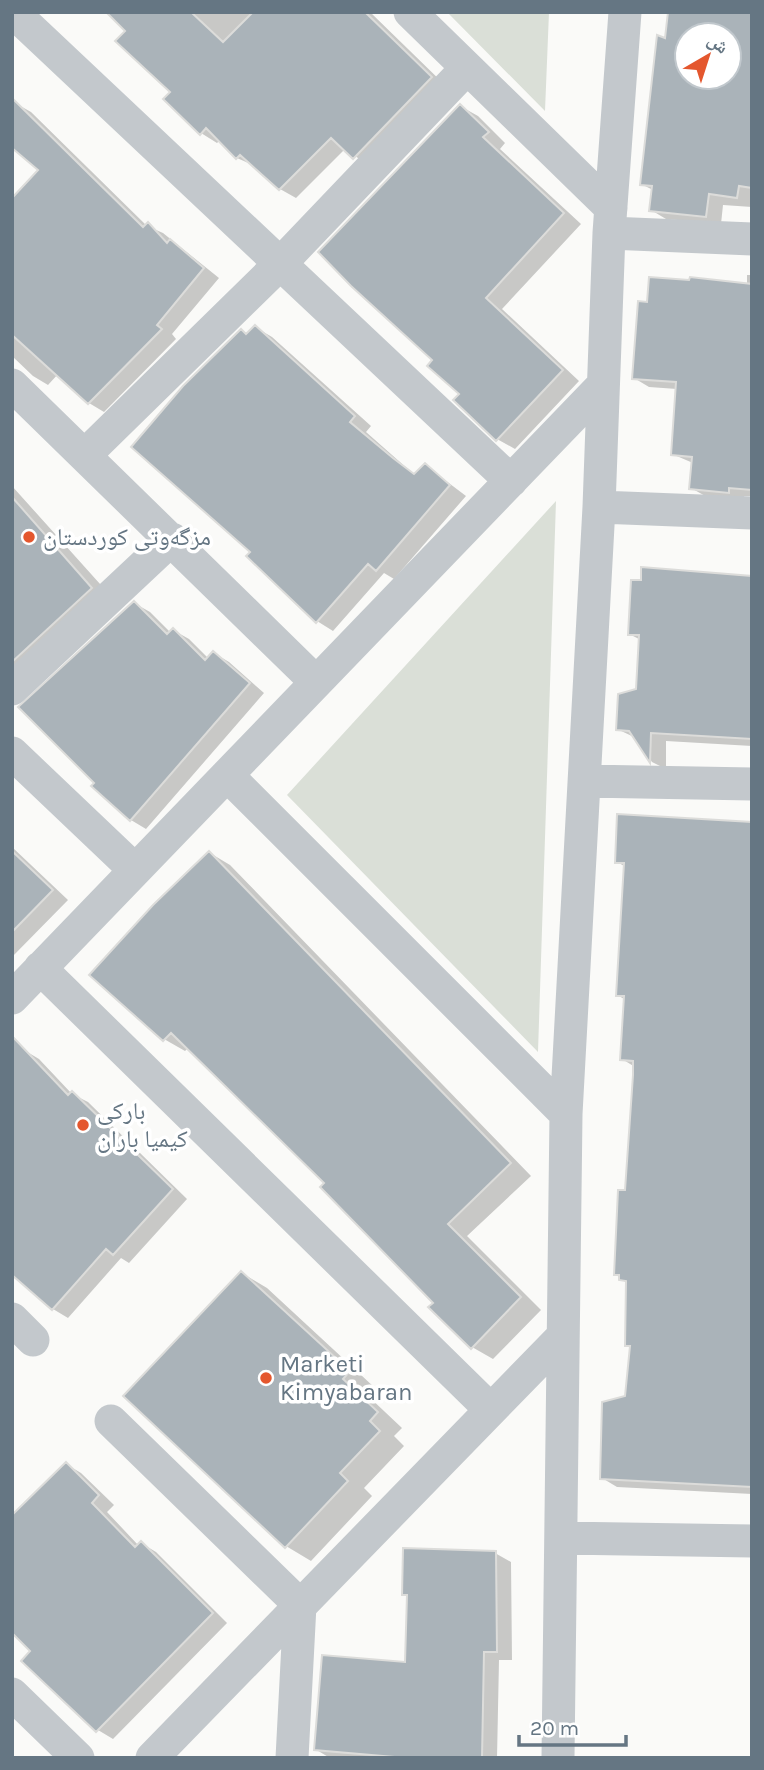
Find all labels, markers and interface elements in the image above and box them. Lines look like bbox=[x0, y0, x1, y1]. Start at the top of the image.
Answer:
north arrow bbox=[673, 21, 743, 91]
text: ش bbox=[703, 29, 733, 58]
place label: مزگەوتی کوردستان bbox=[43, 523, 211, 551]
marker: مزگەوتی کوردستان bbox=[21, 529, 37, 545]
place label: باركى كيميا باران bbox=[97, 1097, 188, 1153]
marker: باركى كيميا باران bbox=[75, 1117, 91, 1133]
place label: Marketi Kimyabaran bbox=[280, 1350, 412, 1406]
marker: Marketi Kimyabaran bbox=[258, 1370, 274, 1386]
scale bar bbox=[519, 1704, 626, 1748]
text: 20 m bbox=[530, 1716, 579, 1740]

